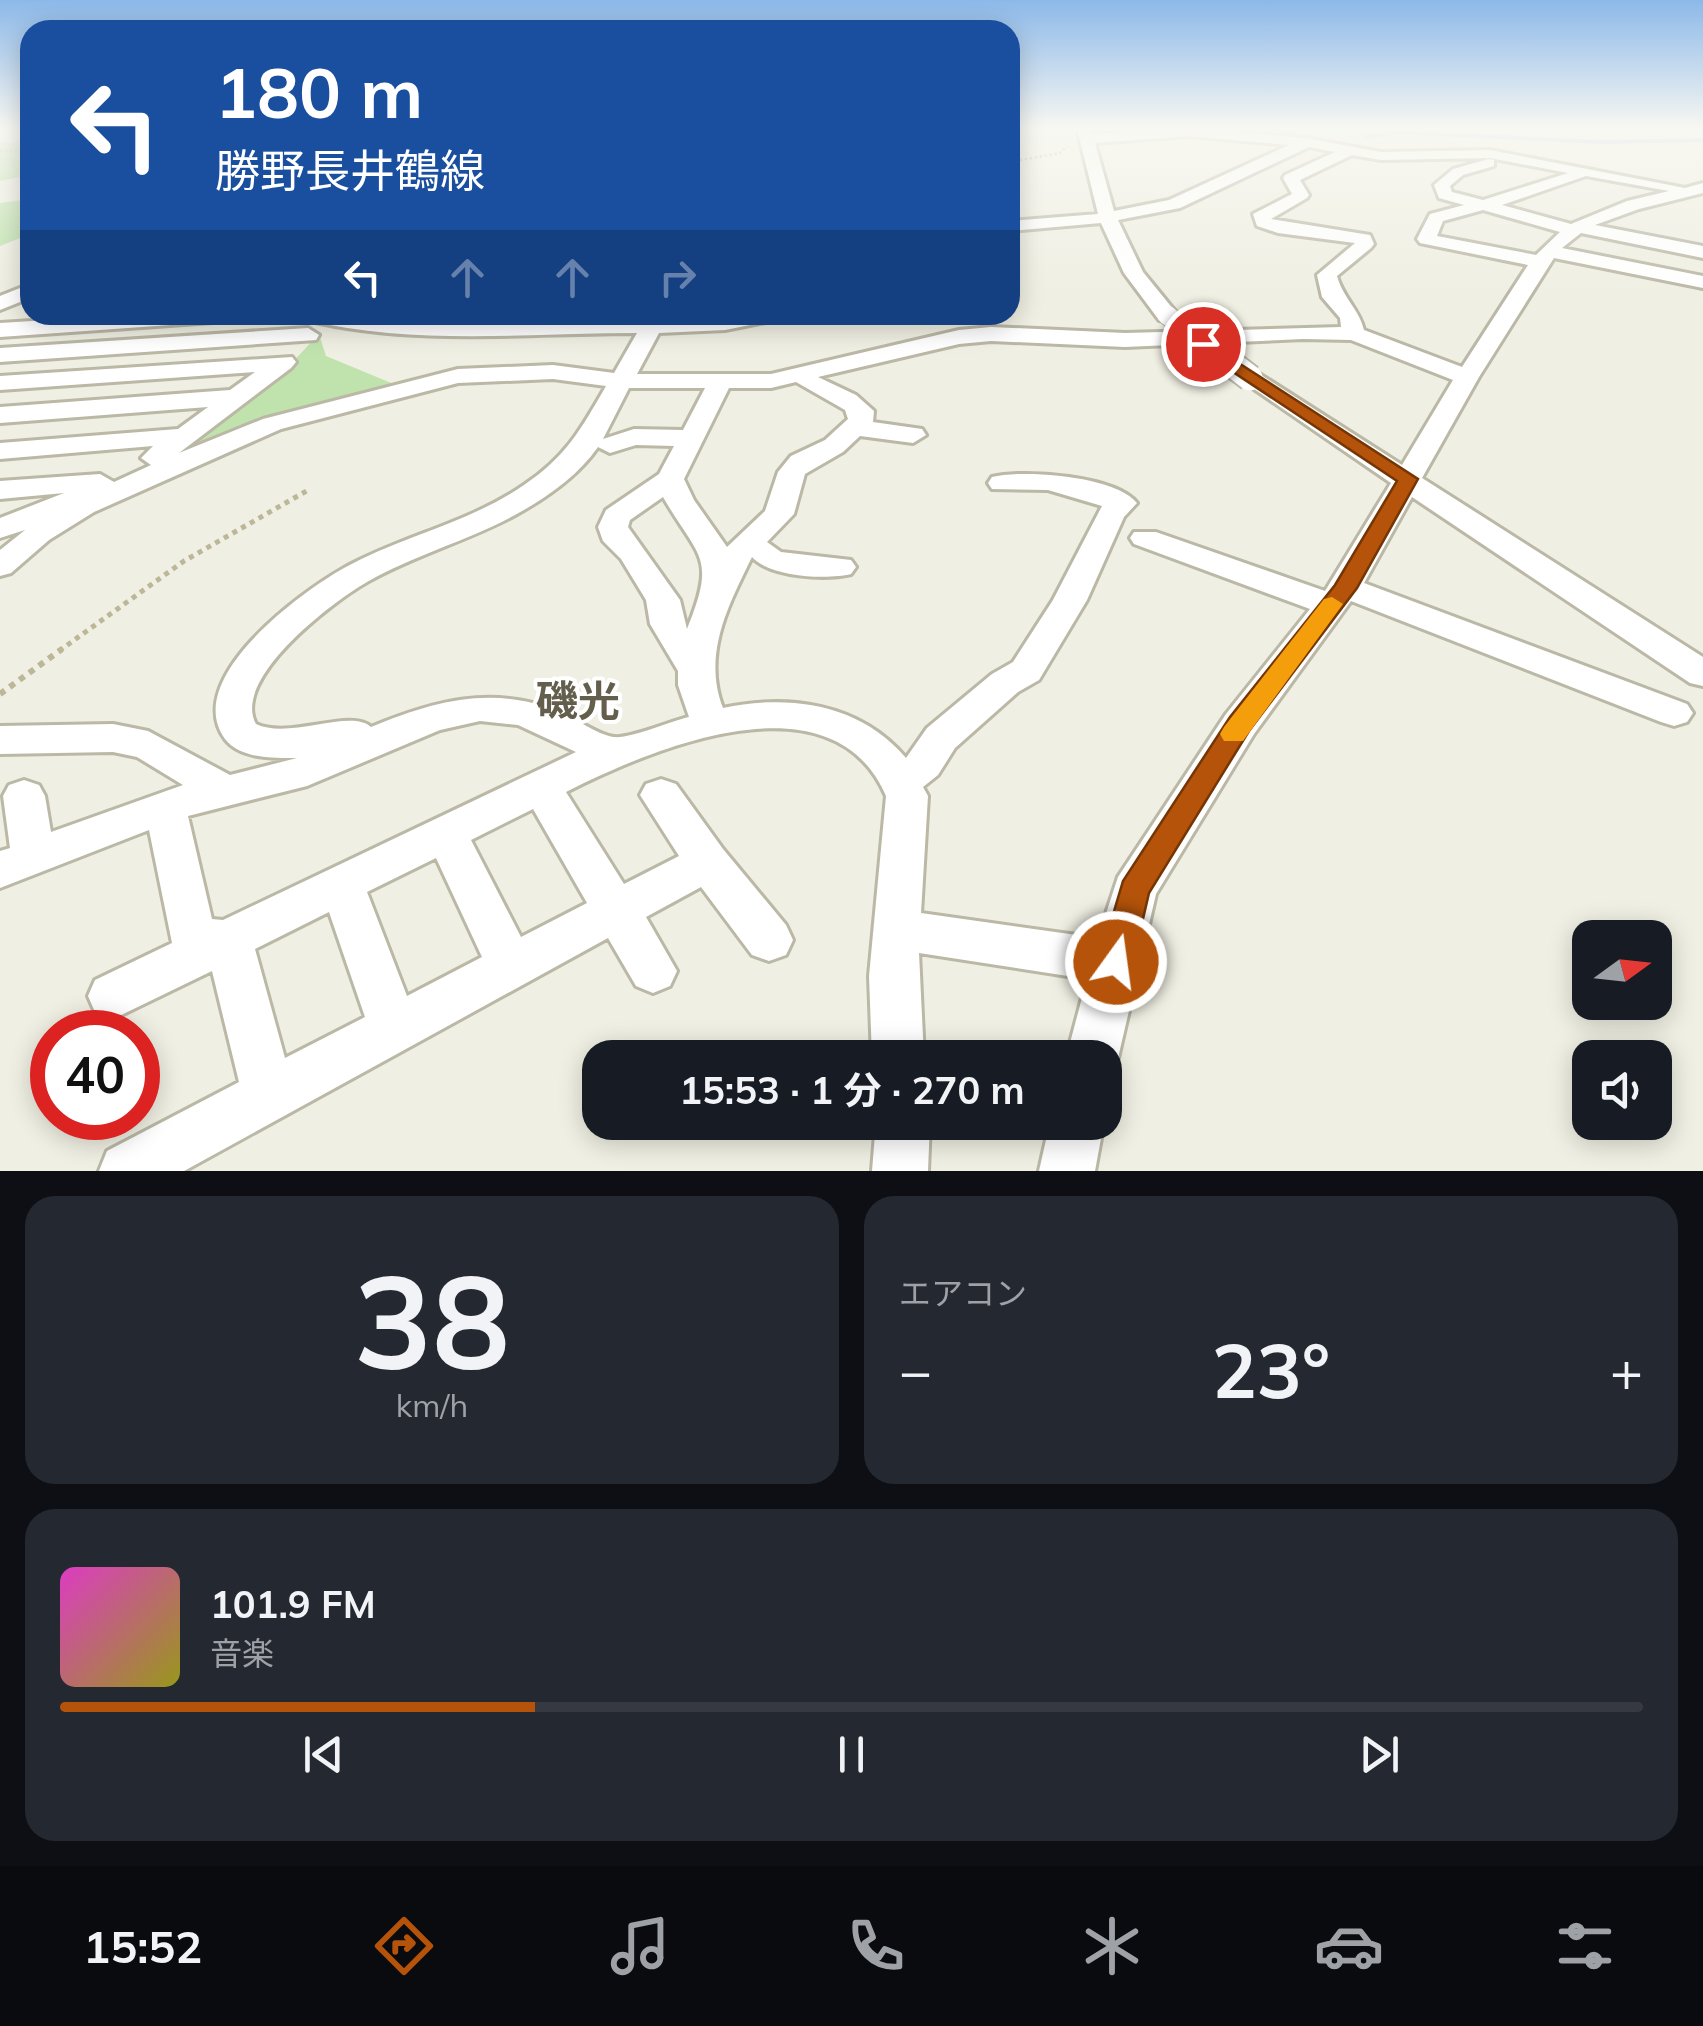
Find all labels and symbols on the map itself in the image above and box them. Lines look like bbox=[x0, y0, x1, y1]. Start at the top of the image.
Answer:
pin bbox=[1161, 302, 1246, 387]
district label: 磯光 bbox=[536, 674, 620, 727]
position arrow bbox=[1064, 910, 1168, 1014]
north arrow bbox=[1572, 920, 1672, 1020]
speed limit sign: 40 bbox=[30, 1010, 160, 1140]

